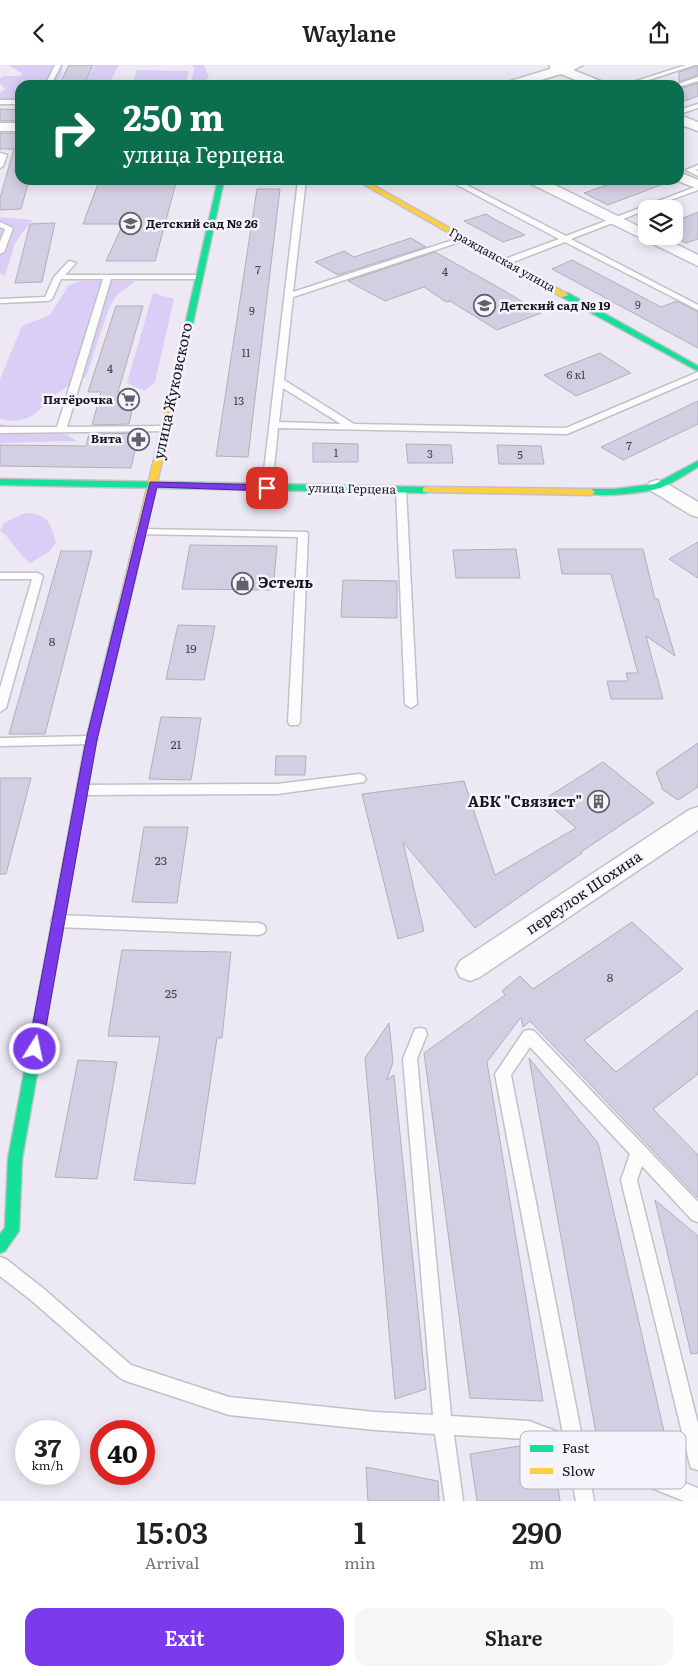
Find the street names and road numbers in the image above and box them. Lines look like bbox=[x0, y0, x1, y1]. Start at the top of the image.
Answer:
street label: Гражданская улица bbox=[446, 222, 559, 296]
street label: улица Жуковского bbox=[146, 320, 197, 461]
street label: улица Герцена bbox=[308, 478, 397, 498]
street label: переулок Шохина bbox=[520, 844, 647, 939]

